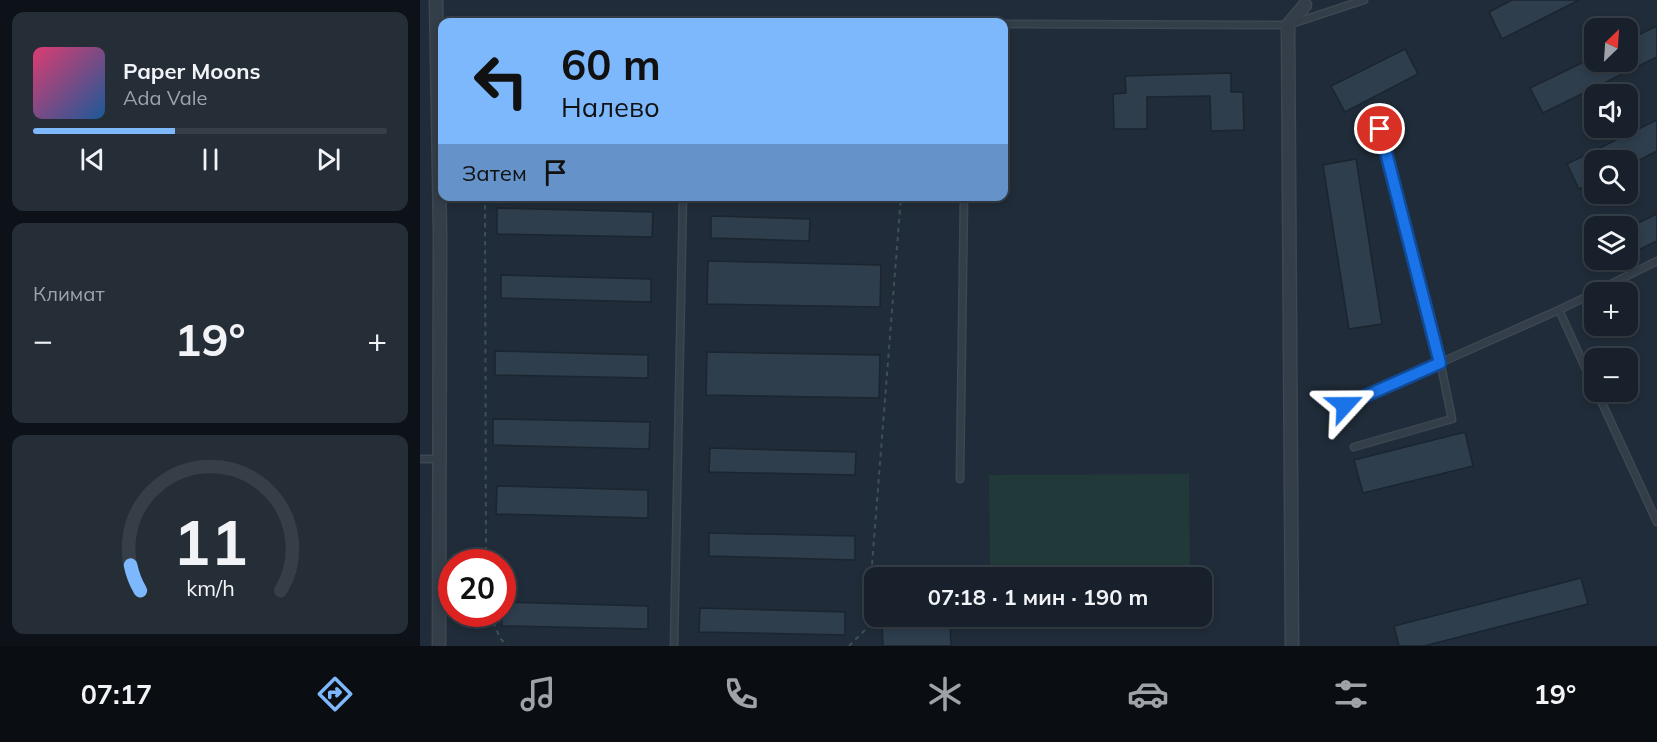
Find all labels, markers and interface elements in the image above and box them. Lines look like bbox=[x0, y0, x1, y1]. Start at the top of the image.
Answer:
north arrow bbox=[1584, 18, 1638, 72]
map controls bbox=[1584, 18, 1638, 402]
text: 60 m bbox=[561, 38, 661, 91]
icon: left bbox=[462, 42, 540, 120]
text: Paper Moons bbox=[123, 57, 261, 85]
button: sound bbox=[1584, 84, 1638, 138]
text: Ada Vale bbox=[123, 85, 207, 110]
text: Налево bbox=[561, 90, 660, 124]
pin bbox=[1354, 103, 1405, 154]
icon: arrive bbox=[1363, 112, 1396, 145]
icon: previous bbox=[76, 143, 109, 176]
icon: pause bbox=[194, 143, 227, 176]
icon: next bbox=[312, 143, 345, 176]
button: search bbox=[1584, 150, 1638, 204]
icon: arrive bbox=[539, 156, 572, 189]
text: Затем bbox=[462, 159, 527, 187]
button: layers bbox=[1584, 216, 1638, 270]
text: Климат bbox=[33, 281, 105, 306]
button: + bbox=[1584, 282, 1638, 336]
text: 19° bbox=[174, 311, 246, 367]
text: − bbox=[33, 319, 53, 360]
text: + bbox=[367, 319, 387, 360]
button: − bbox=[1584, 348, 1638, 402]
position arrow bbox=[1313, 373, 1377, 437]
text: 11 bbox=[173, 503, 247, 582]
speed limit sign: 20 bbox=[438, 549, 516, 627]
text: km/h bbox=[186, 575, 234, 602]
text: 07:18 · 1 мин · 190 m bbox=[928, 583, 1148, 611]
icon: directions bbox=[314, 673, 356, 715]
icon: music bbox=[517, 673, 559, 715]
icon: phone bbox=[720, 673, 762, 715]
icon: climate bbox=[924, 673, 966, 715]
icon: car bbox=[1127, 673, 1169, 715]
icon: filters bbox=[1330, 673, 1372, 715]
text: 07:17 bbox=[81, 677, 152, 711]
text: 19° bbox=[1534, 677, 1576, 711]

